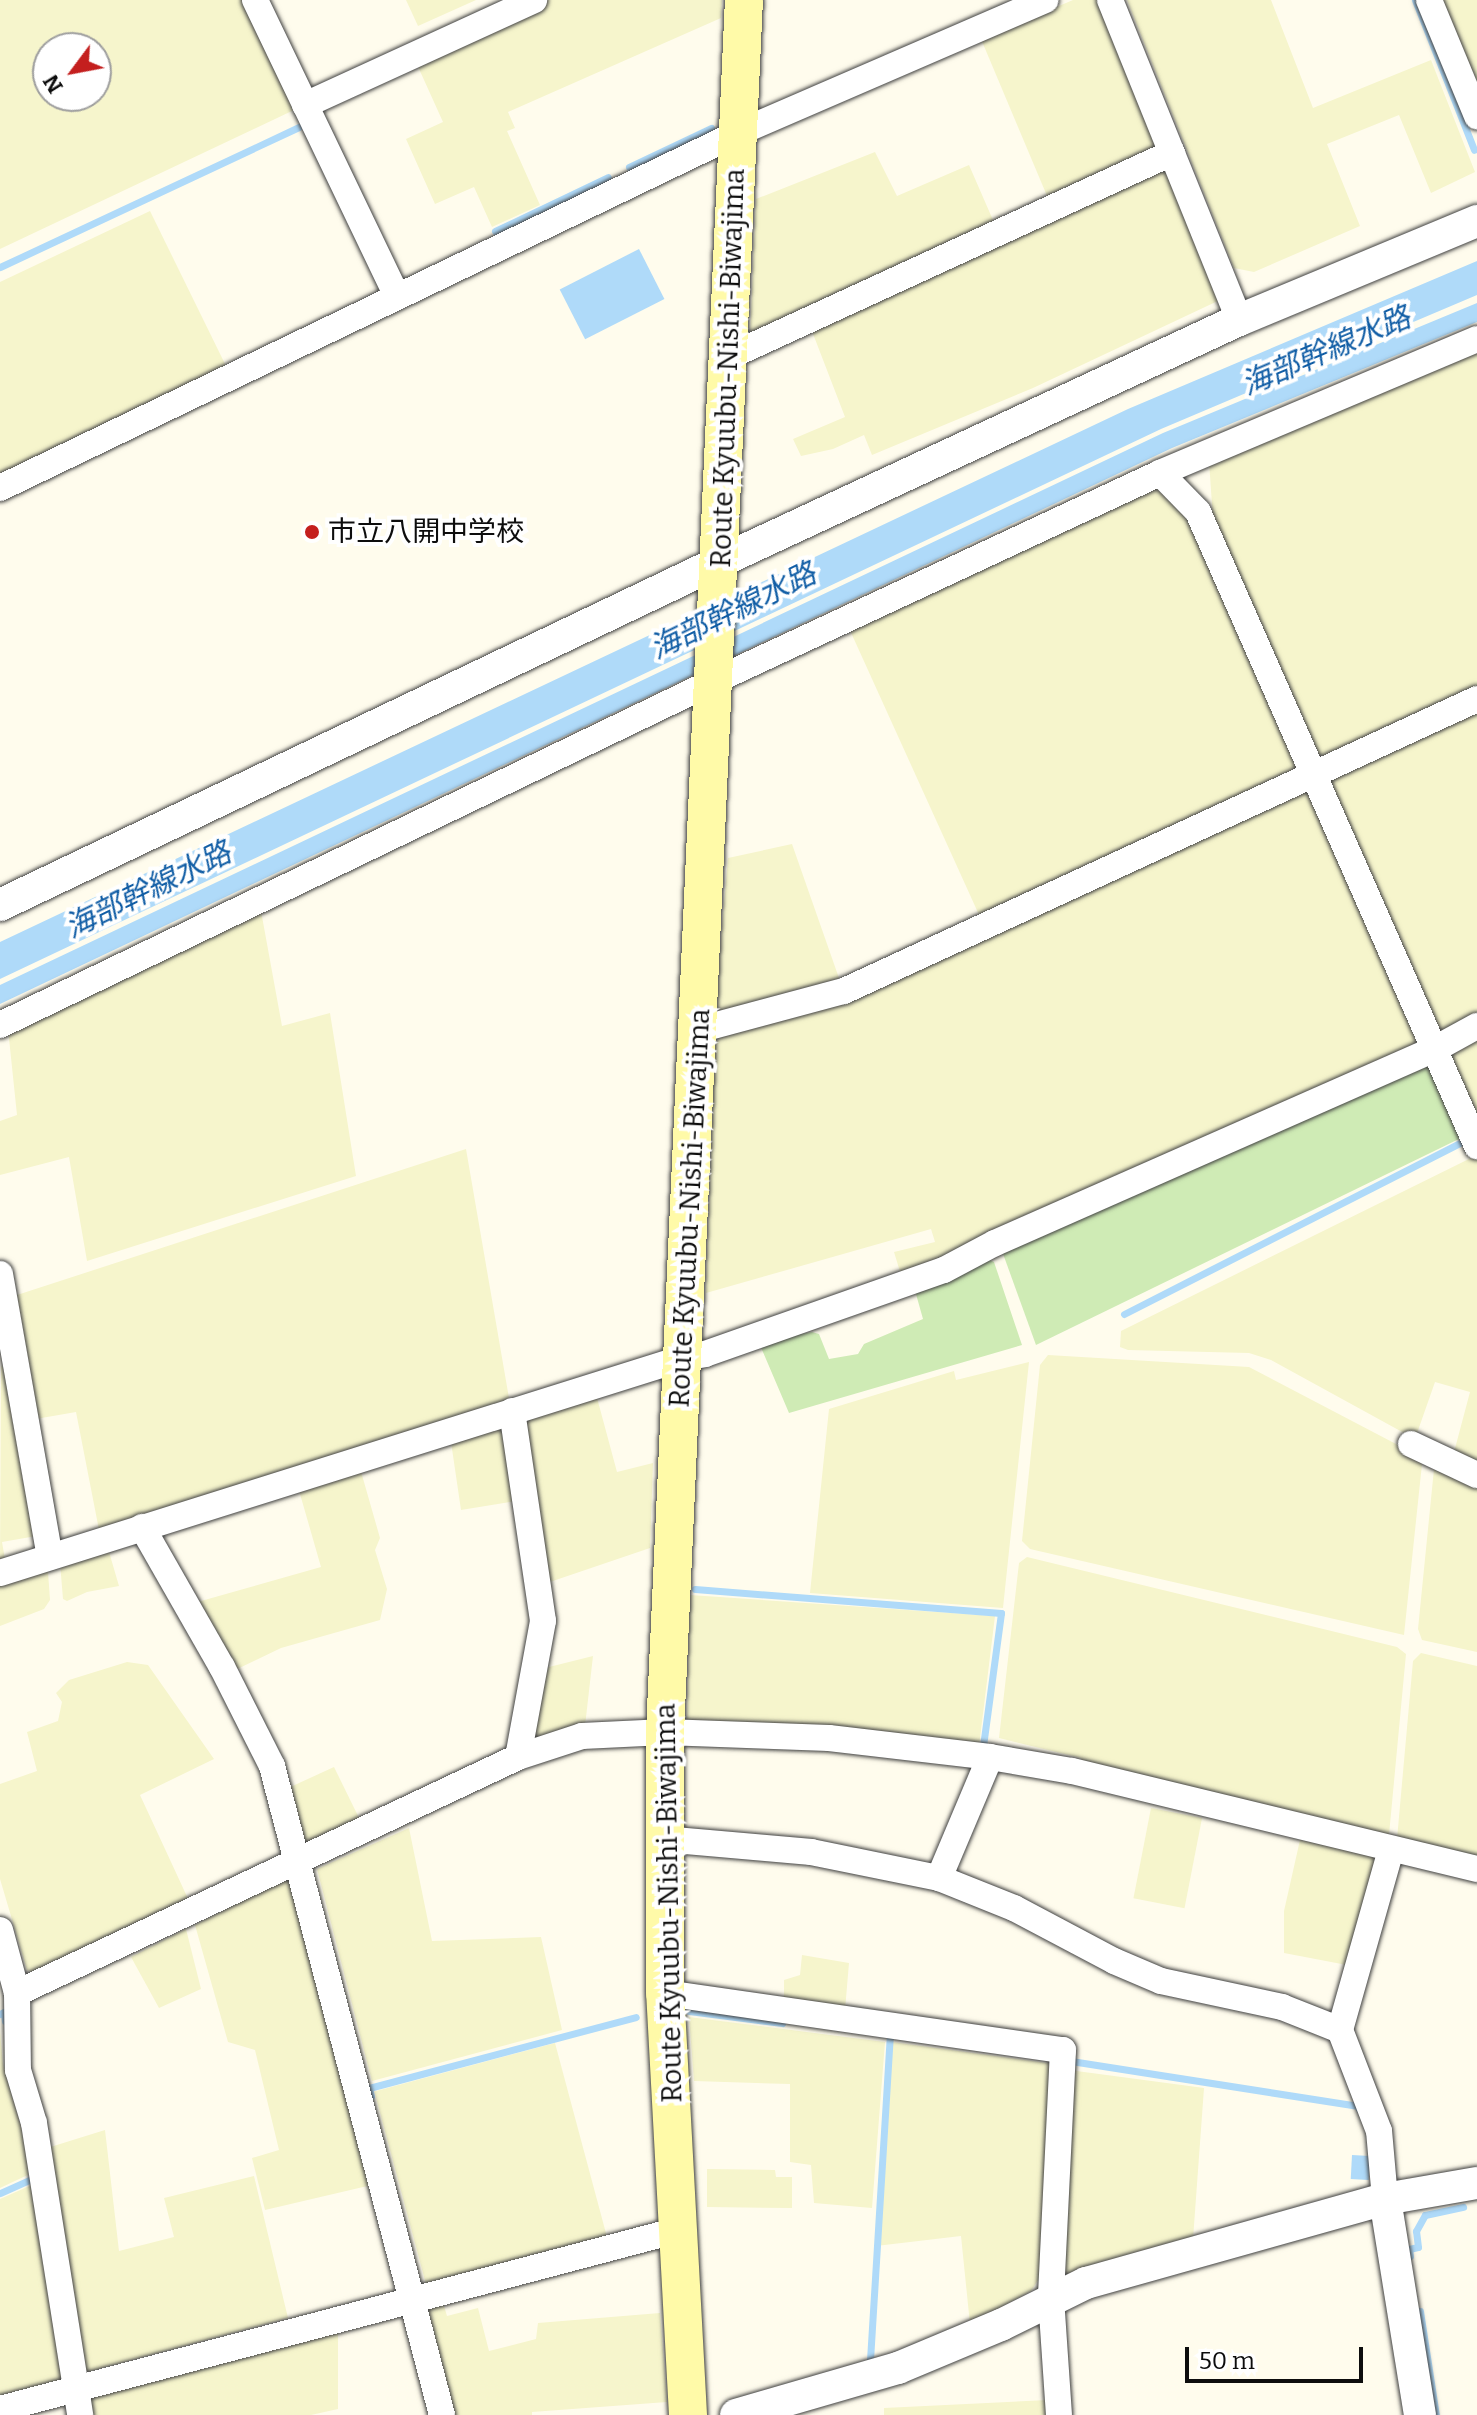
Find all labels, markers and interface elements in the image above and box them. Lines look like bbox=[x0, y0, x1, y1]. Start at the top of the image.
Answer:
north arrow bbox=[32, 32, 112, 112]
text: N bbox=[37, 70, 69, 98]
street label: Route Kyuubu-Nishi-Biwajima bbox=[704, 168, 752, 568]
water label: 海部幹線水路 bbox=[1236, 299, 1416, 403]
place label: 市立八開中学校 bbox=[328, 515, 524, 549]
marker: 市立八開中学校 bbox=[303, 523, 321, 541]
water label: 海部幹線水路 bbox=[644, 555, 822, 667]
water label: 海部幹線水路 bbox=[59, 834, 237, 946]
street label: Route Kyuubu-Nishi-Biwajima bbox=[663, 1008, 717, 1408]
street label: Route Kyuubu-Nishi-Biwajima bbox=[649, 1703, 689, 2103]
scale bar bbox=[1189, 2331, 1367, 2381]
text: 50 m bbox=[1199, 2347, 1255, 2375]

